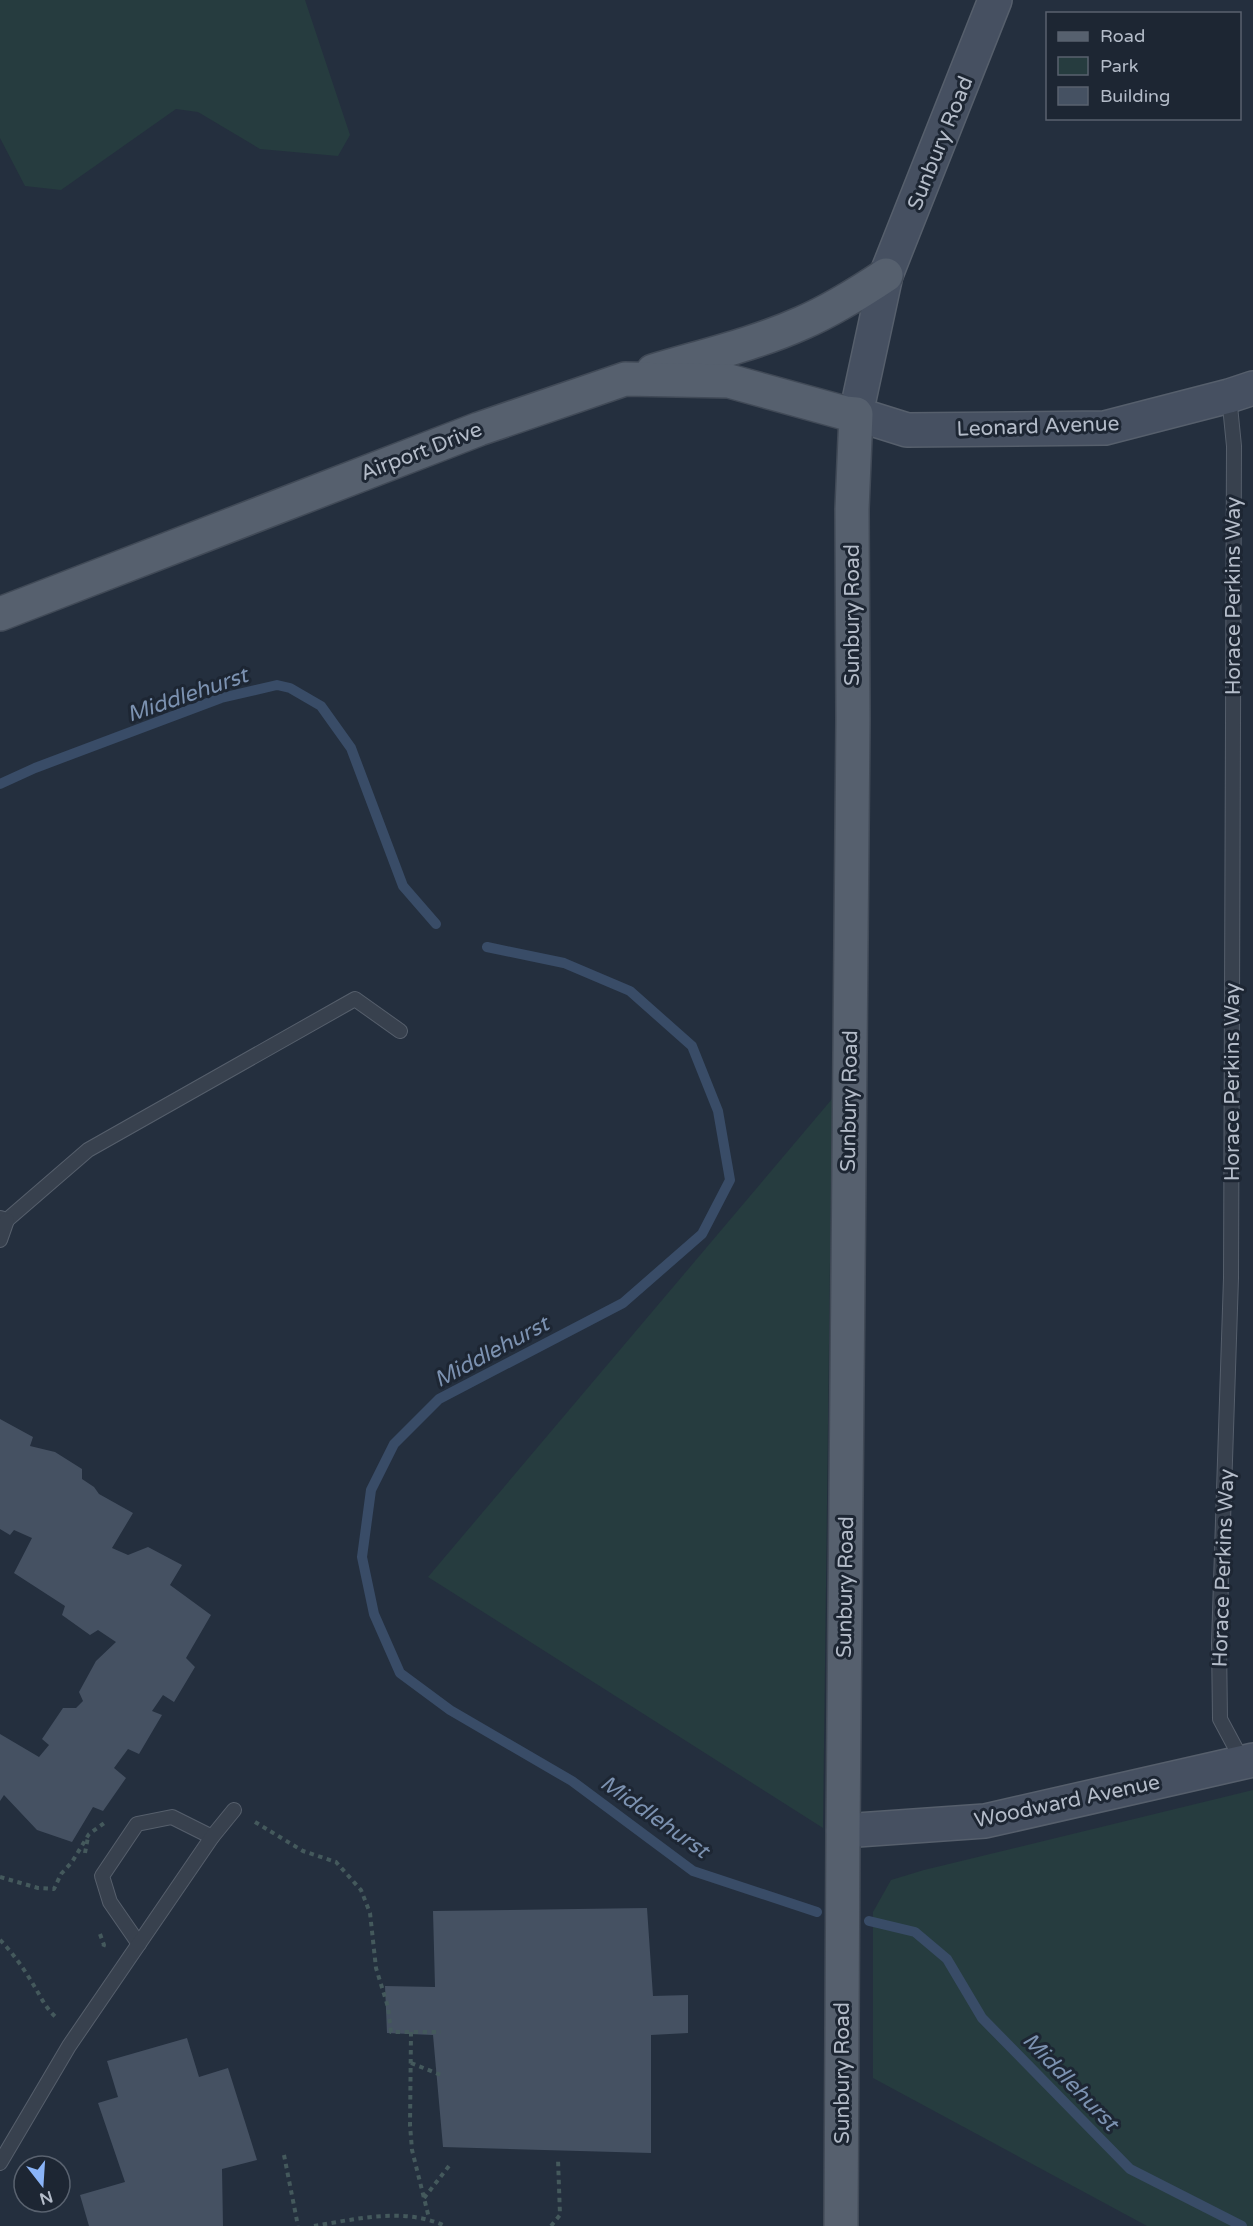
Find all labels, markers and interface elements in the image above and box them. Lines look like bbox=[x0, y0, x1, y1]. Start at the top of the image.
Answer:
legend bbox=[1046, 12, 1241, 120]
text: Road bbox=[1100, 25, 1145, 47]
text: Park bbox=[1100, 55, 1139, 77]
street label: Sunbury Road bbox=[902, 73, 979, 214]
text: Building bbox=[1100, 85, 1170, 107]
street label: Leonard Avenue bbox=[956, 411, 1120, 442]
street label: Airport Drive bbox=[357, 417, 486, 486]
street label: Horace Perkins Way bbox=[1221, 497, 1246, 695]
street label: Sunbury Road bbox=[840, 544, 865, 686]
water label: Middlehurst bbox=[123, 661, 254, 728]
street label: Horace Perkins Way bbox=[1220, 983, 1245, 1181]
street label: Sunbury Road bbox=[836, 1030, 863, 1172]
water label: Middlehurst bbox=[430, 1310, 556, 1393]
street label: Horace Perkins Way bbox=[1208, 1468, 1239, 1668]
street label: Sunbury Road bbox=[832, 1516, 859, 1658]
water label: Middlehurst bbox=[595, 1770, 716, 1865]
street label: Woodward Avenue bbox=[972, 1770, 1162, 1833]
street label: Sunbury Road bbox=[830, 2002, 855, 2144]
water label: Middlehurst bbox=[1017, 2027, 1125, 2138]
north arrow bbox=[12, 2154, 72, 2214]
text: N bbox=[37, 2186, 55, 2209]

